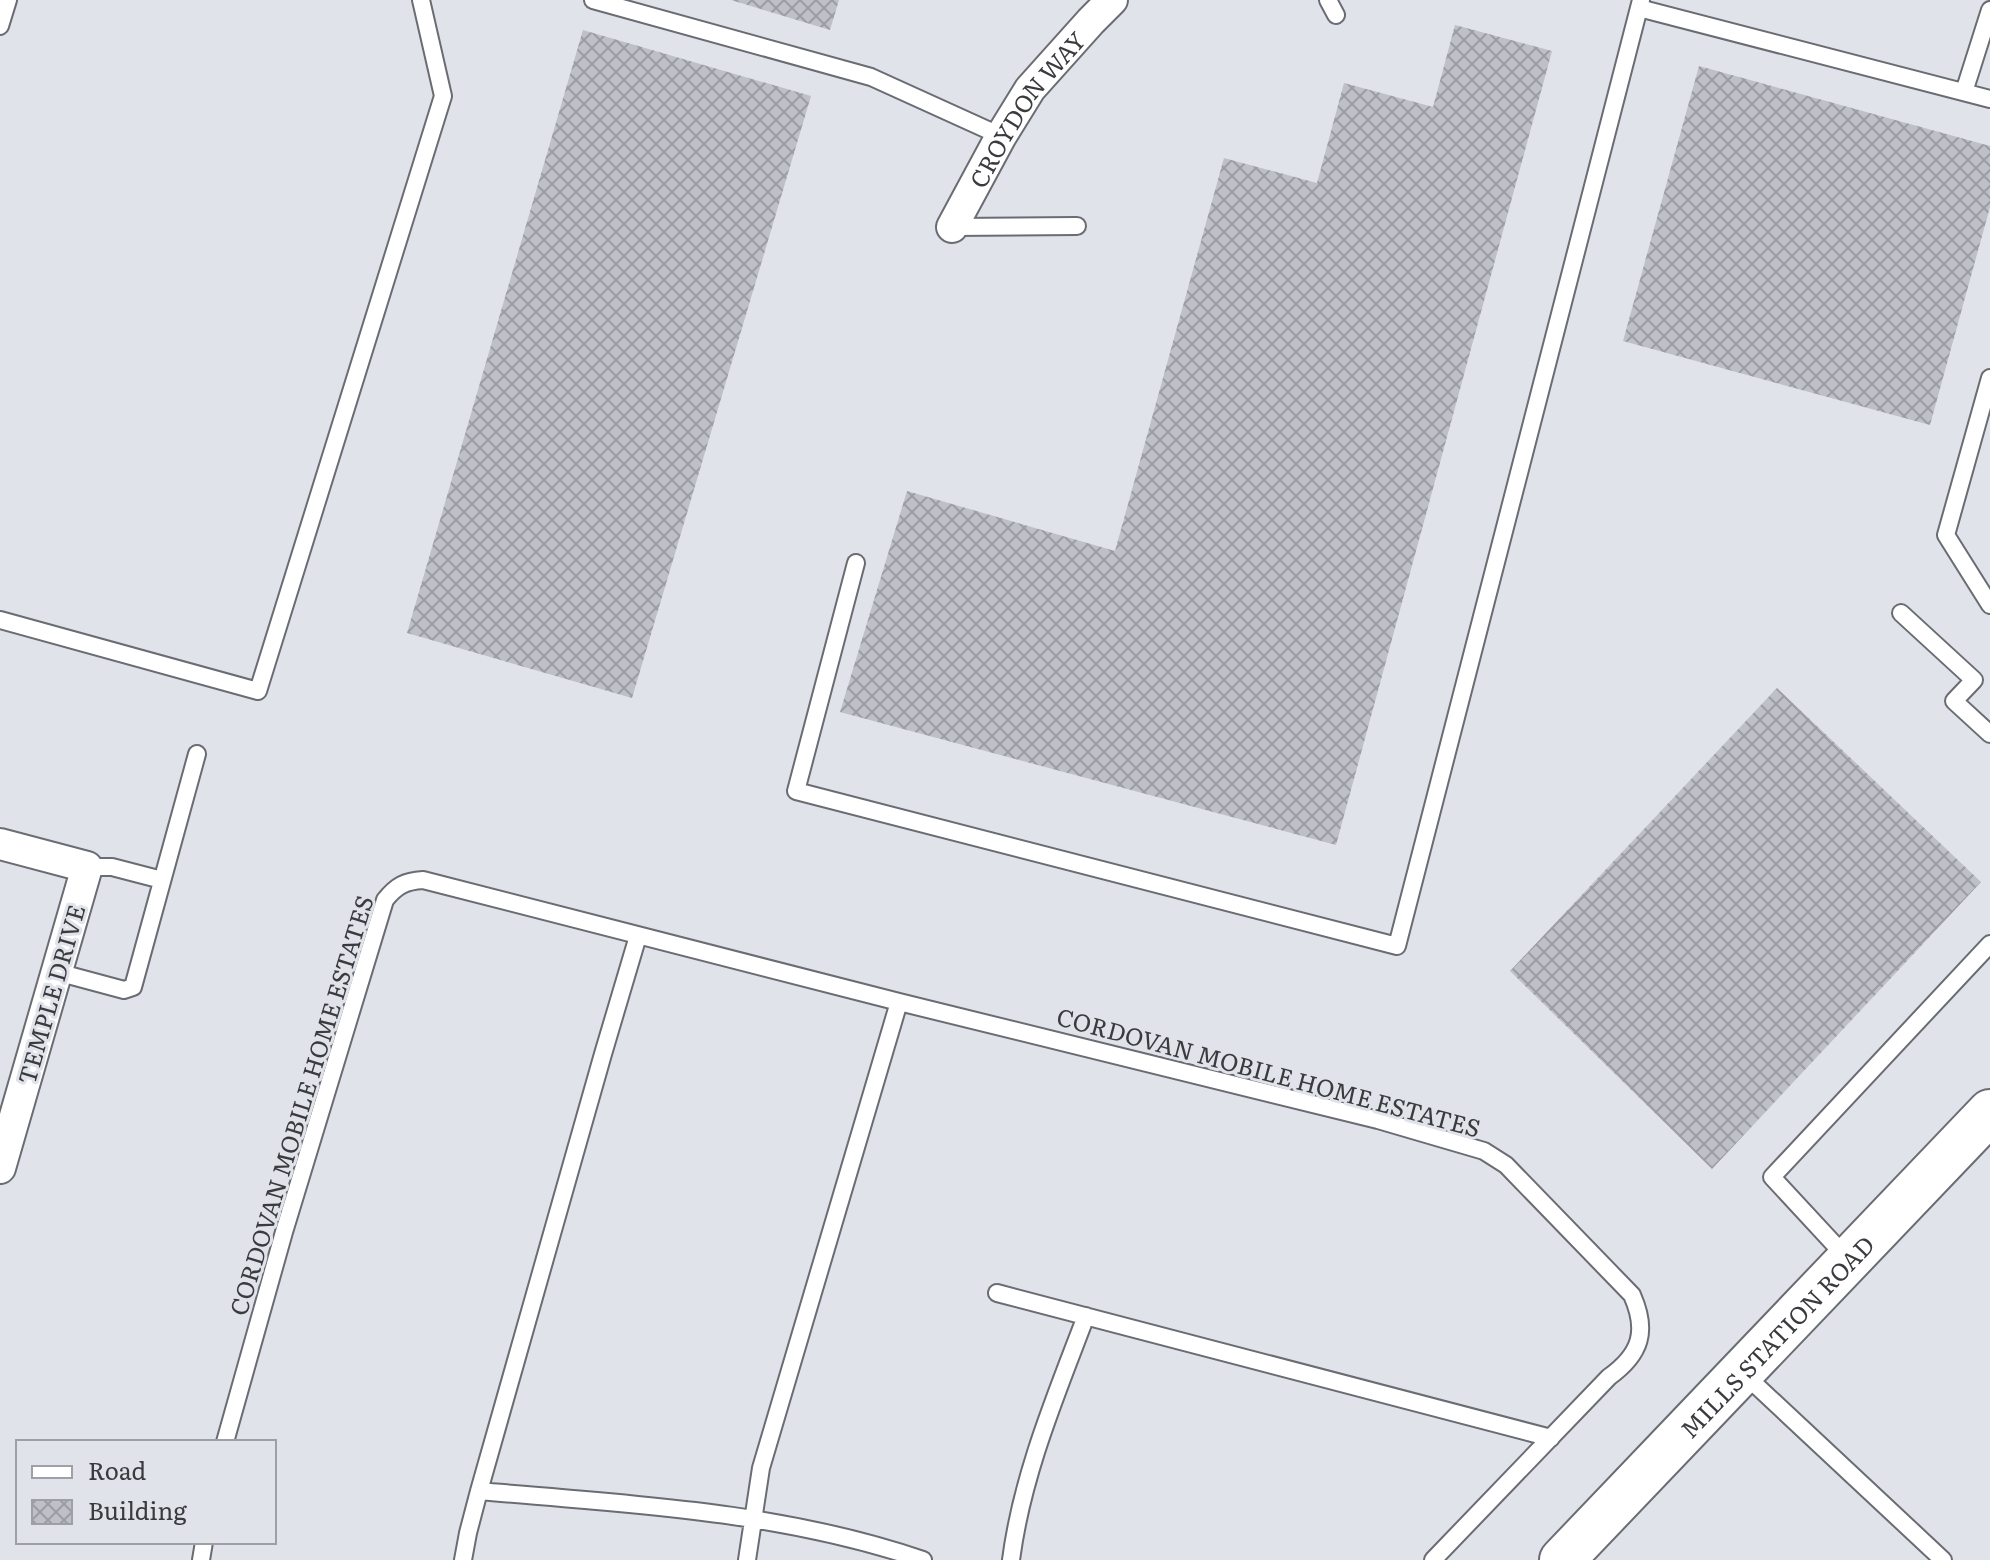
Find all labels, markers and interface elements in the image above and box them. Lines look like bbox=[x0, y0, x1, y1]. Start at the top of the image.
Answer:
street label: CROYDON WAY bbox=[959, 22, 1092, 193]
street label: CORDOVAN MOBILE HOME ESTATES bbox=[219, 891, 381, 1319]
street label: TEMPLE DRIVE bbox=[8, 900, 92, 1088]
street label: CORDOVAN MOBILE HOME ESTATES bbox=[1053, 998, 1485, 1144]
street label: MILLS STATION ROAD bbox=[1671, 1227, 1881, 1445]
legend bbox=[16, 1440, 276, 1544]
text: Road bbox=[88, 1452, 147, 1487]
text: Building bbox=[88, 1492, 187, 1527]

